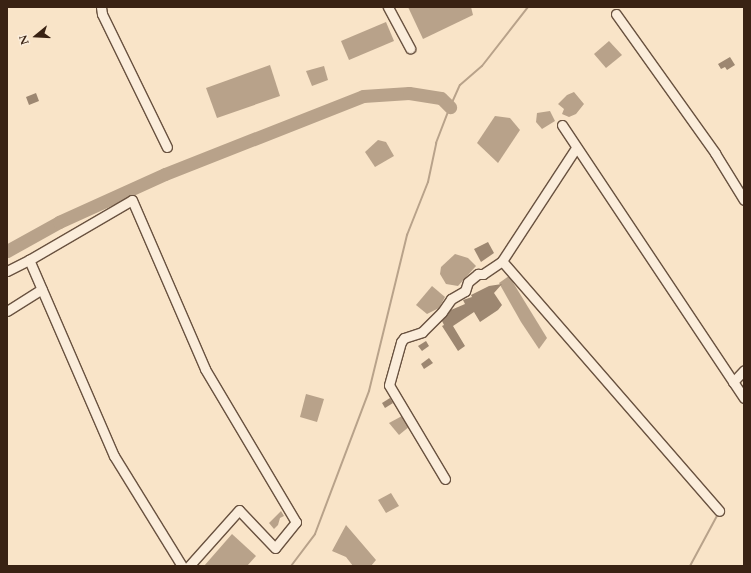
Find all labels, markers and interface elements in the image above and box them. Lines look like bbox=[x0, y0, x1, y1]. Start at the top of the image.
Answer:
north arrow bbox=[16, 16, 56, 56]
text: N bbox=[16, 33, 33, 47]

